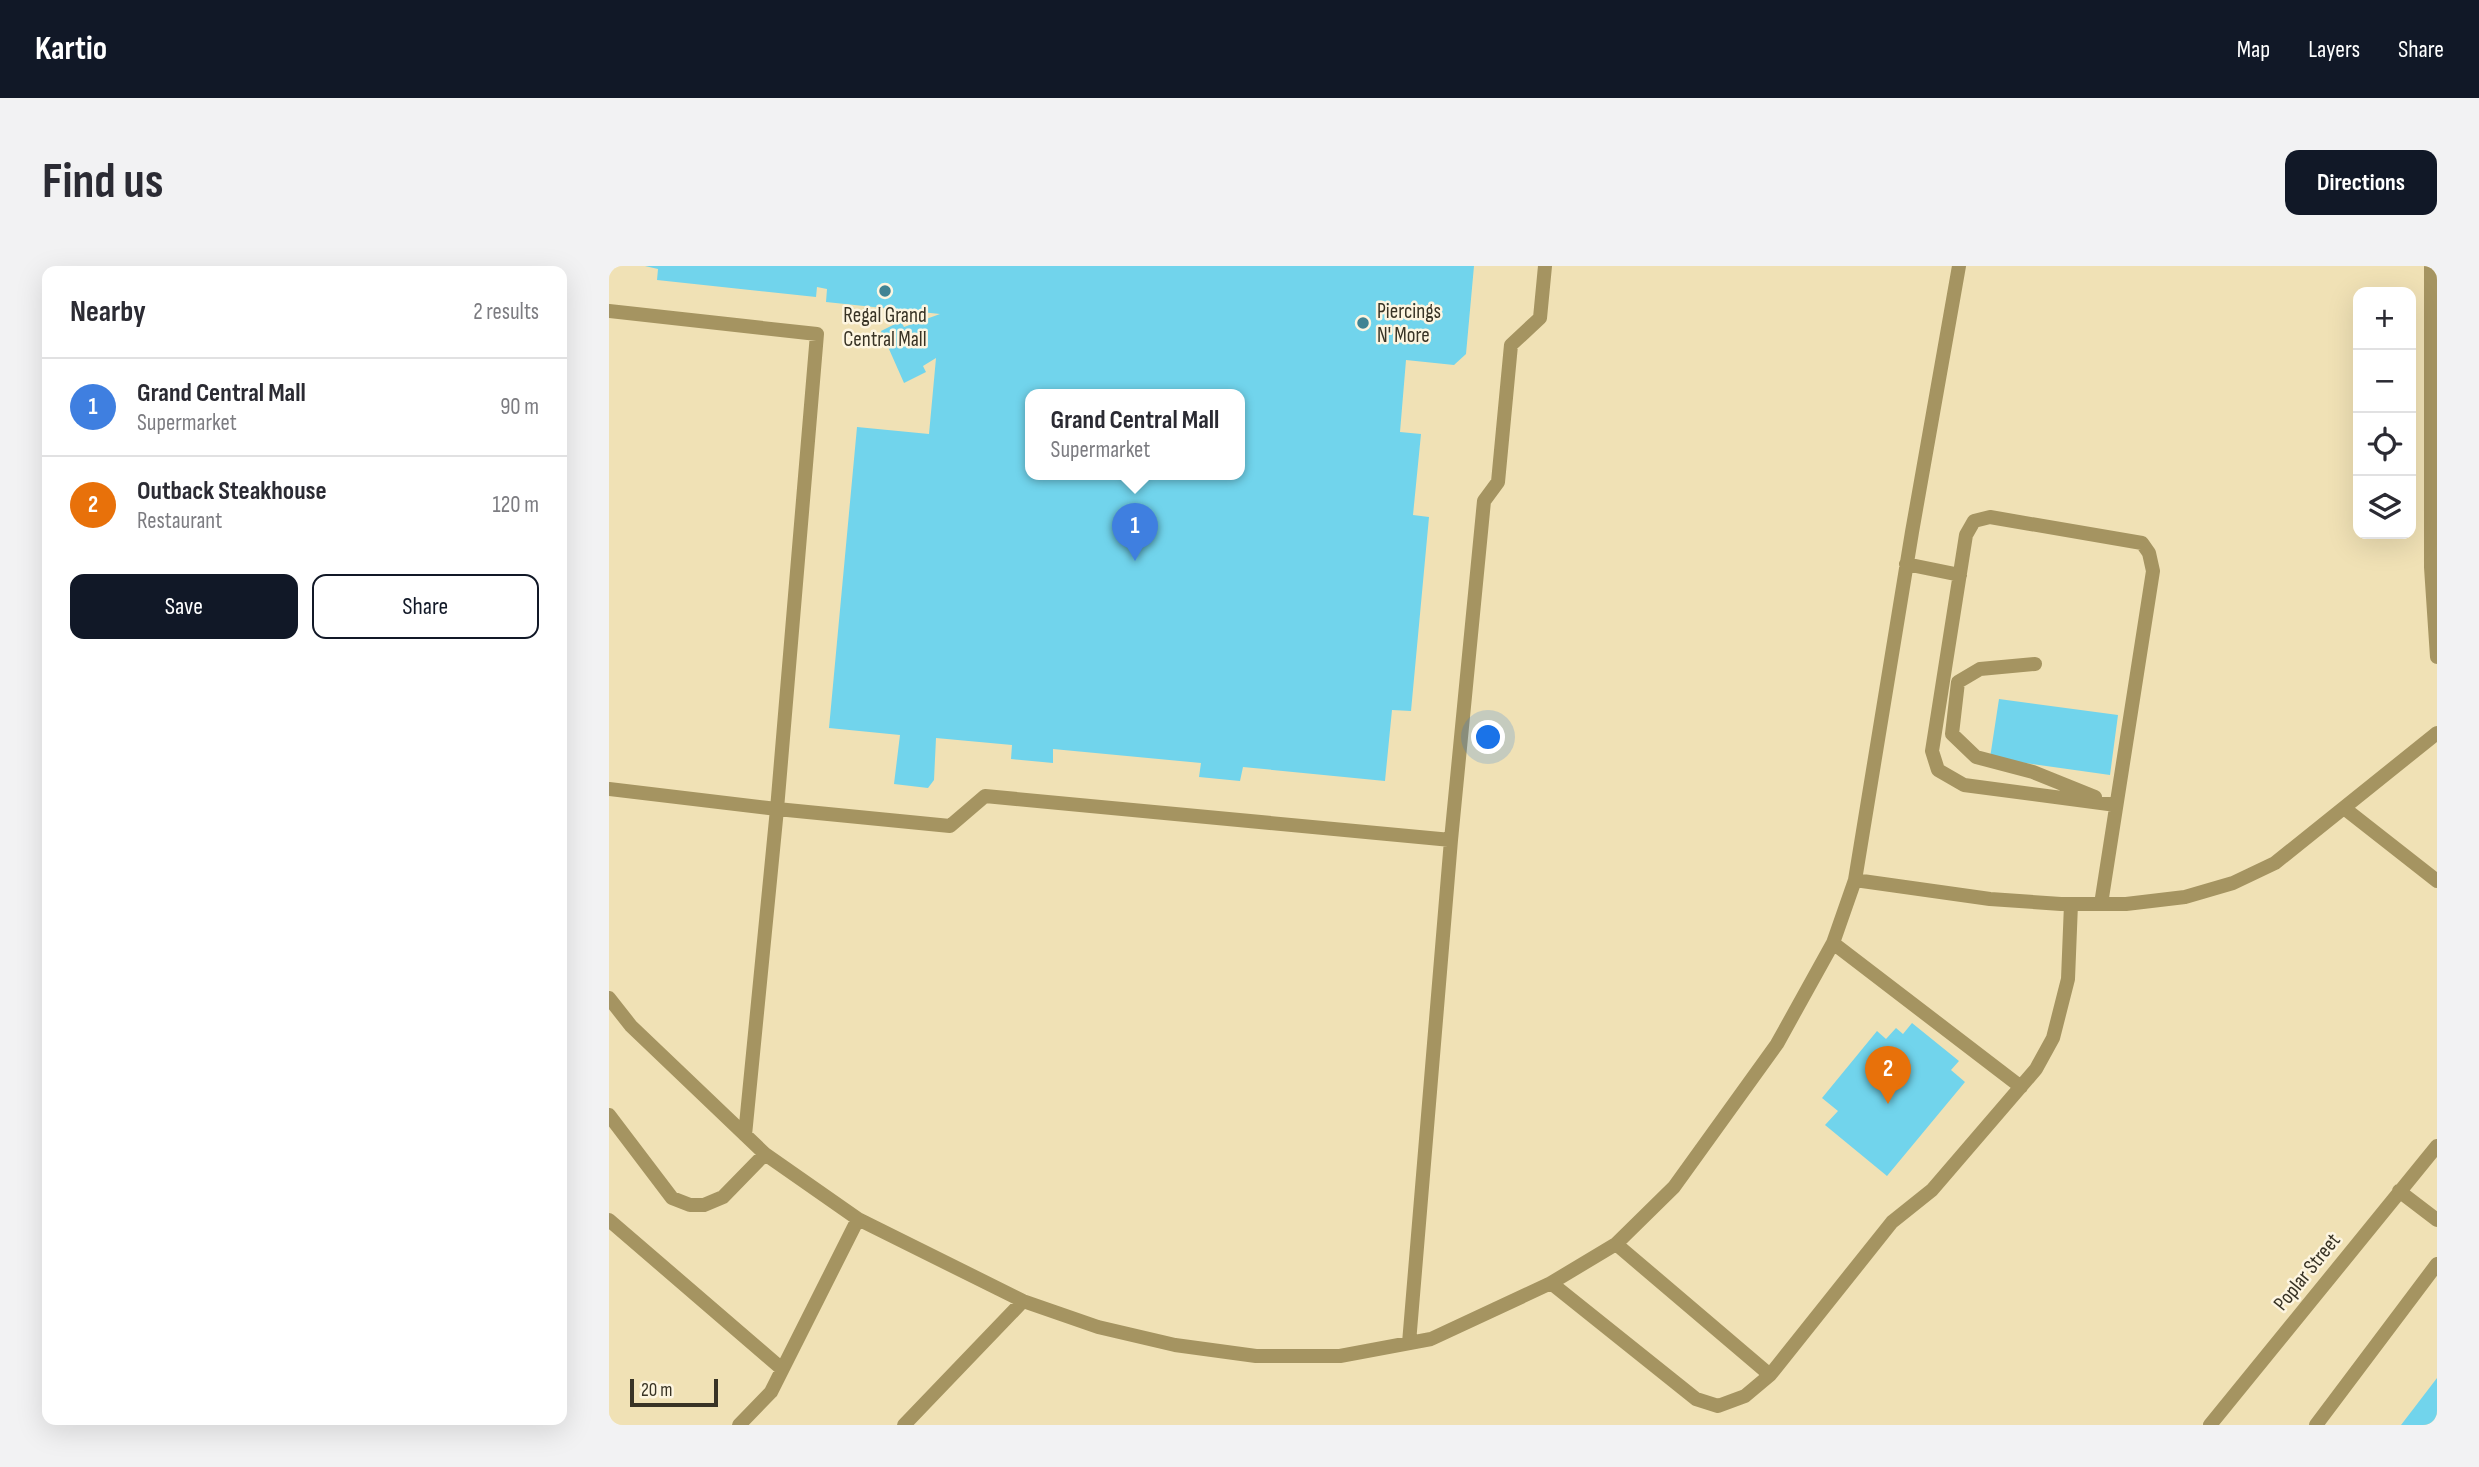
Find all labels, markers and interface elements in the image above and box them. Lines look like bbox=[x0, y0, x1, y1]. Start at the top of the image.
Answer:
text: Kartio bbox=[35, 29, 107, 69]
text: Map bbox=[2237, 35, 2270, 64]
text: Layers bbox=[2308, 35, 2360, 64]
text: Share bbox=[2398, 35, 2444, 64]
button: Directions bbox=[2285, 150, 2437, 215]
text: Find us bbox=[42, 153, 164, 212]
marker: Regal Grand Central Mall bbox=[877, 283, 893, 299]
map controls bbox=[2353, 287, 2416, 539]
button: + bbox=[2353, 287, 2416, 350]
text: Nearby bbox=[70, 294, 146, 330]
text: 2 results bbox=[473, 298, 539, 326]
place label: Piercings N' More bbox=[1377, 299, 1441, 348]
place label: Regal Grand Central Mall bbox=[843, 303, 927, 352]
marker: Piercings N' More bbox=[1355, 315, 1371, 331]
button: − bbox=[2353, 350, 2416, 413]
text: Grand Central Mall bbox=[137, 378, 306, 409]
popup bbox=[1025, 389, 1245, 480]
text: 1 bbox=[88, 393, 98, 421]
text: 90 m bbox=[500, 393, 539, 421]
text: Grand Central Mall bbox=[1051, 405, 1219, 436]
text: Supermarket bbox=[137, 409, 237, 437]
button: locate bbox=[2353, 413, 2416, 476]
text: Supermarket bbox=[1051, 436, 1150, 464]
text: Outback Steakhouse bbox=[137, 476, 327, 507]
button: layers bbox=[2353, 476, 2416, 539]
text: 2 bbox=[88, 491, 98, 519]
text: 120 m bbox=[493, 491, 539, 519]
pin: 1 bbox=[1112, 503, 1158, 561]
text: Restaurant bbox=[137, 507, 222, 535]
button: Save bbox=[70, 574, 298, 639]
button: Share bbox=[312, 574, 539, 639]
your location bbox=[1471, 720, 1505, 754]
pin: 2 bbox=[1865, 1046, 1911, 1104]
street label: Poplar Street bbox=[2268, 1228, 2346, 1316]
scale bar bbox=[630, 1376, 717, 1408]
text: 20 m bbox=[641, 1379, 673, 1402]

